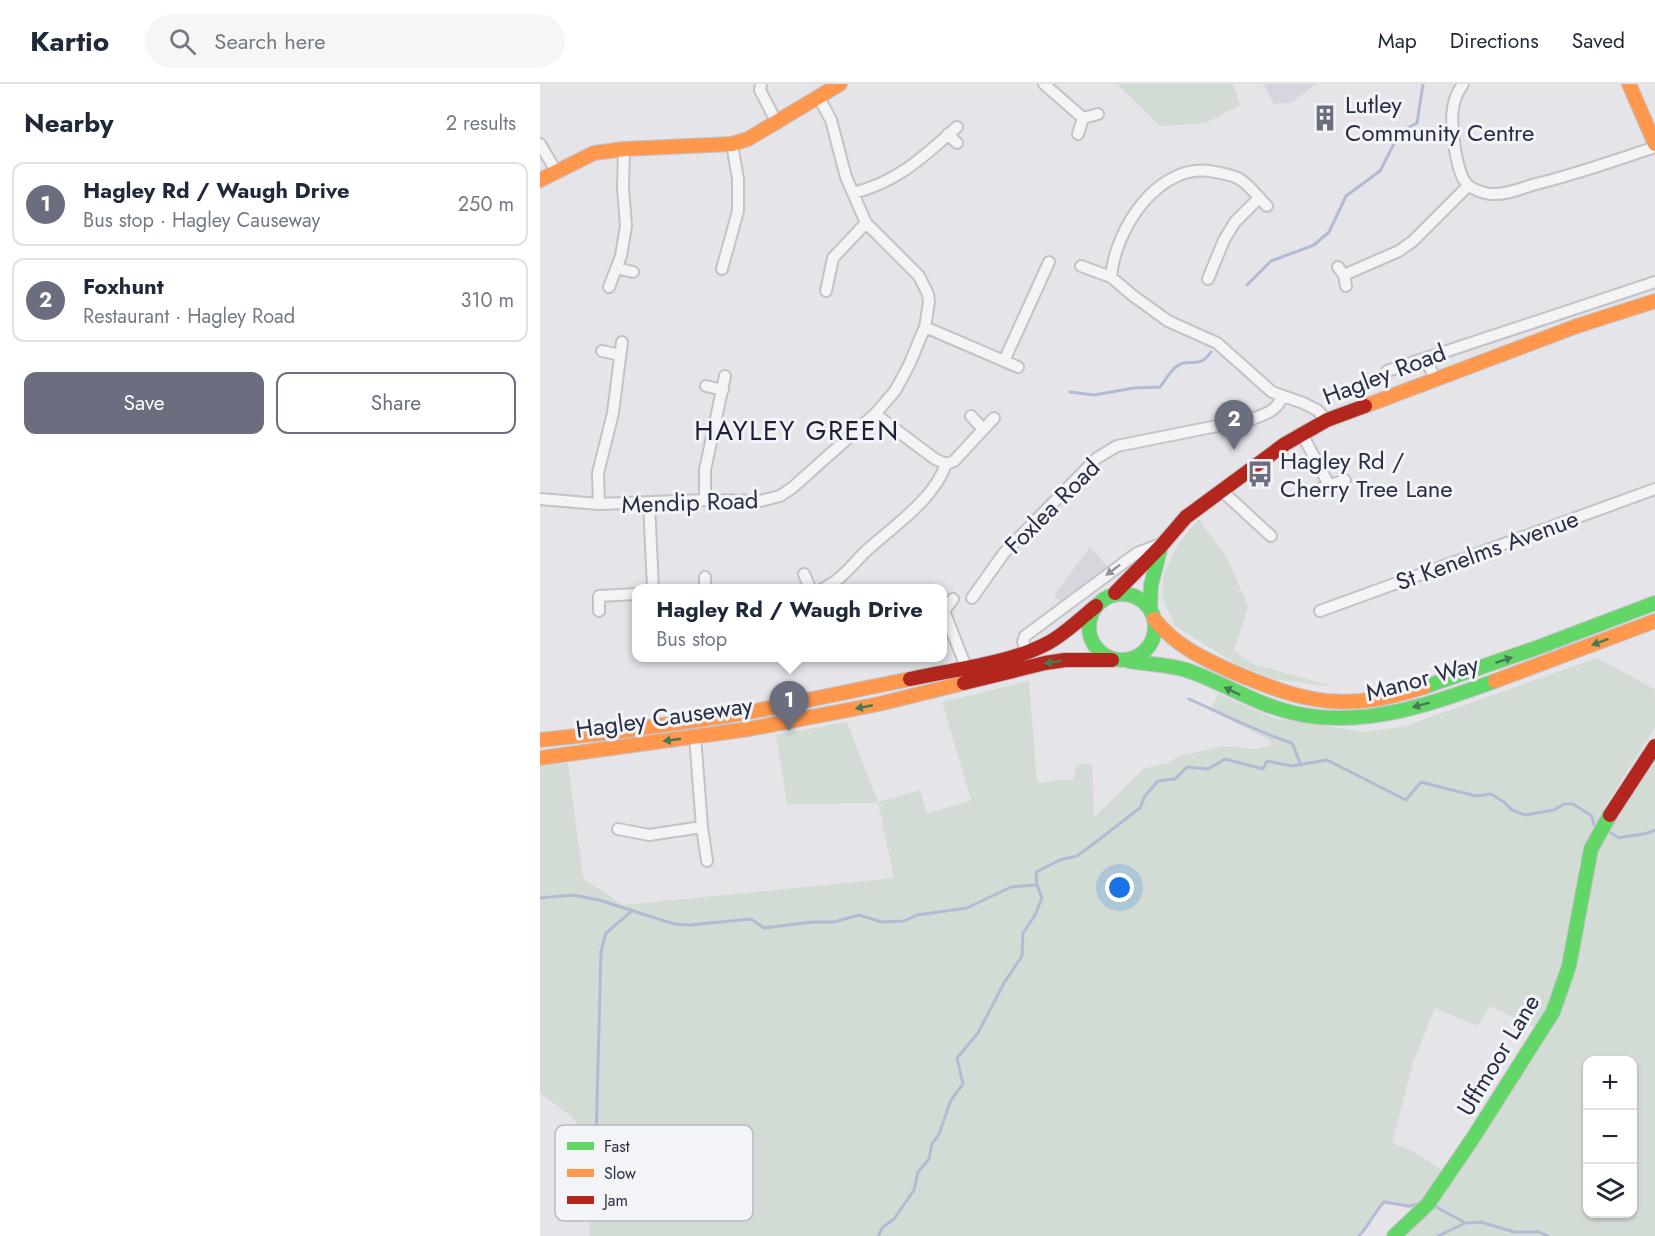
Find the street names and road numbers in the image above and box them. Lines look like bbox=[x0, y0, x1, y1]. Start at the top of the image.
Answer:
street label: Hagley Road bbox=[1317, 334, 1451, 414]
street label: Foxlea Road bbox=[996, 450, 1108, 562]
street label: Mendip Road bbox=[621, 482, 759, 522]
street label: St Kenelms Avenue bbox=[1391, 501, 1583, 599]
street label: Manor Way bbox=[1362, 646, 1483, 710]
street label: Hagley Causeway bbox=[573, 687, 755, 747]
street label: Uffmoor Lane bbox=[1448, 988, 1548, 1122]

